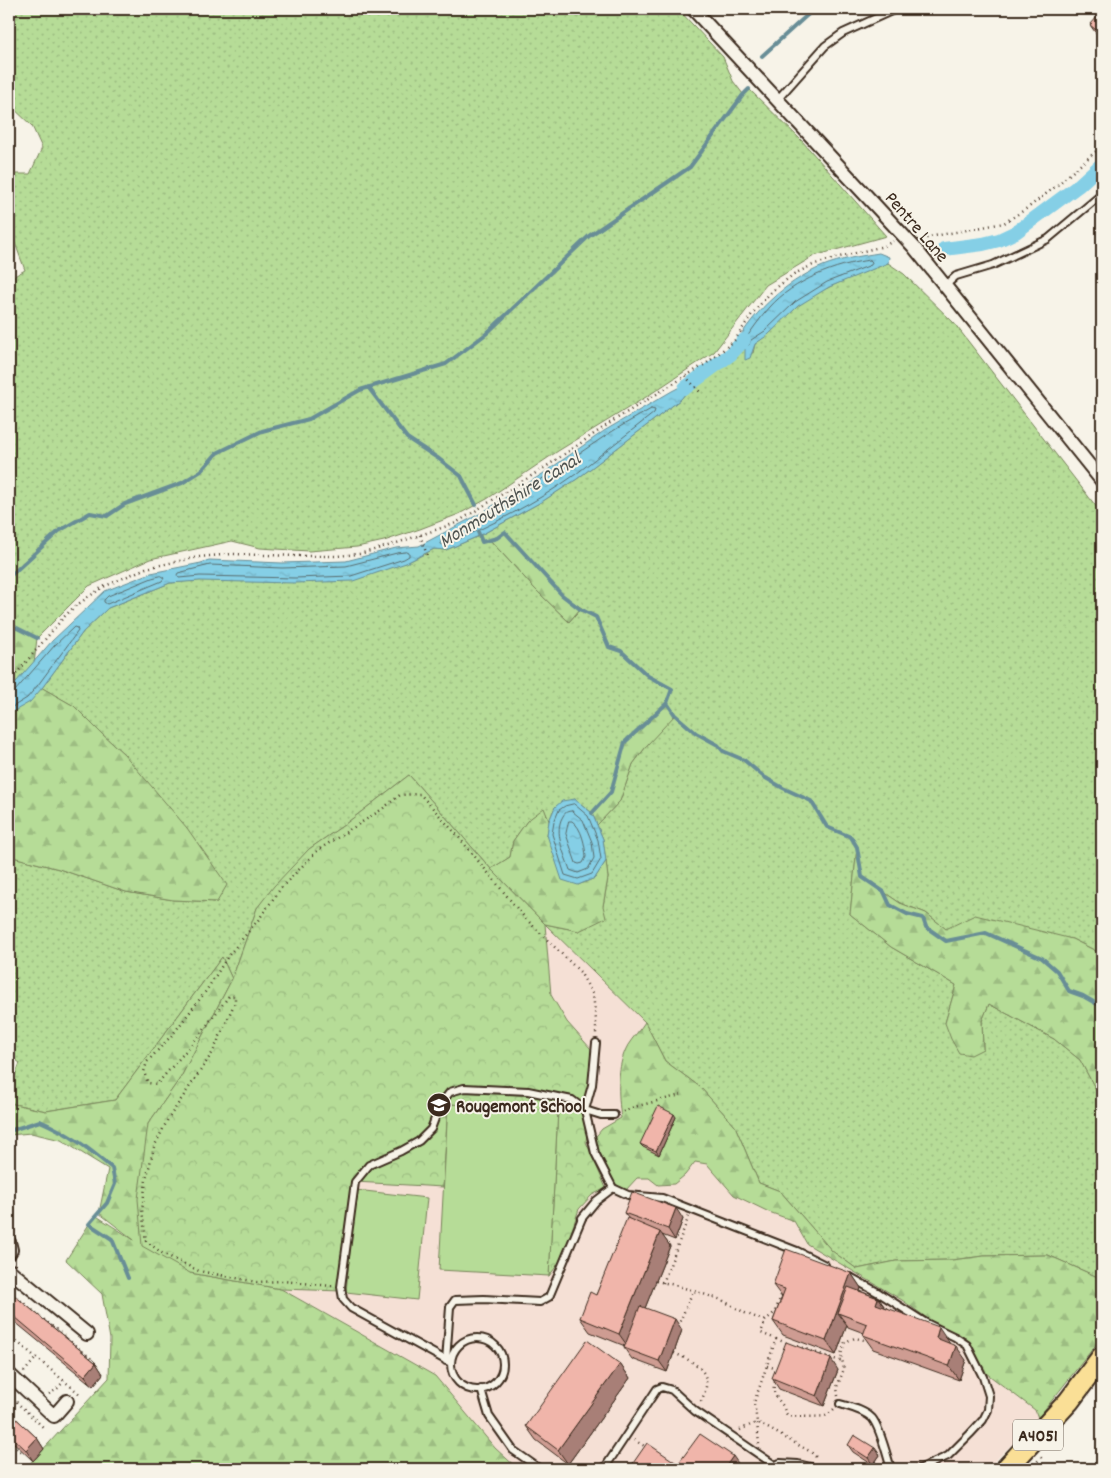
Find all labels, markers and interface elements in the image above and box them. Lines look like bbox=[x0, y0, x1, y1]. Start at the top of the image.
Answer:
street label: Pentre Lane bbox=[877, 187, 954, 270]
water label: Monmouthshire Canal bbox=[434, 445, 589, 556]
school or university icon: Rougemont School bbox=[426, 1092, 452, 1118]
place label: Rougemont School bbox=[456, 1095, 587, 1122]
road number: A4051 bbox=[1013, 1420, 1063, 1450]

